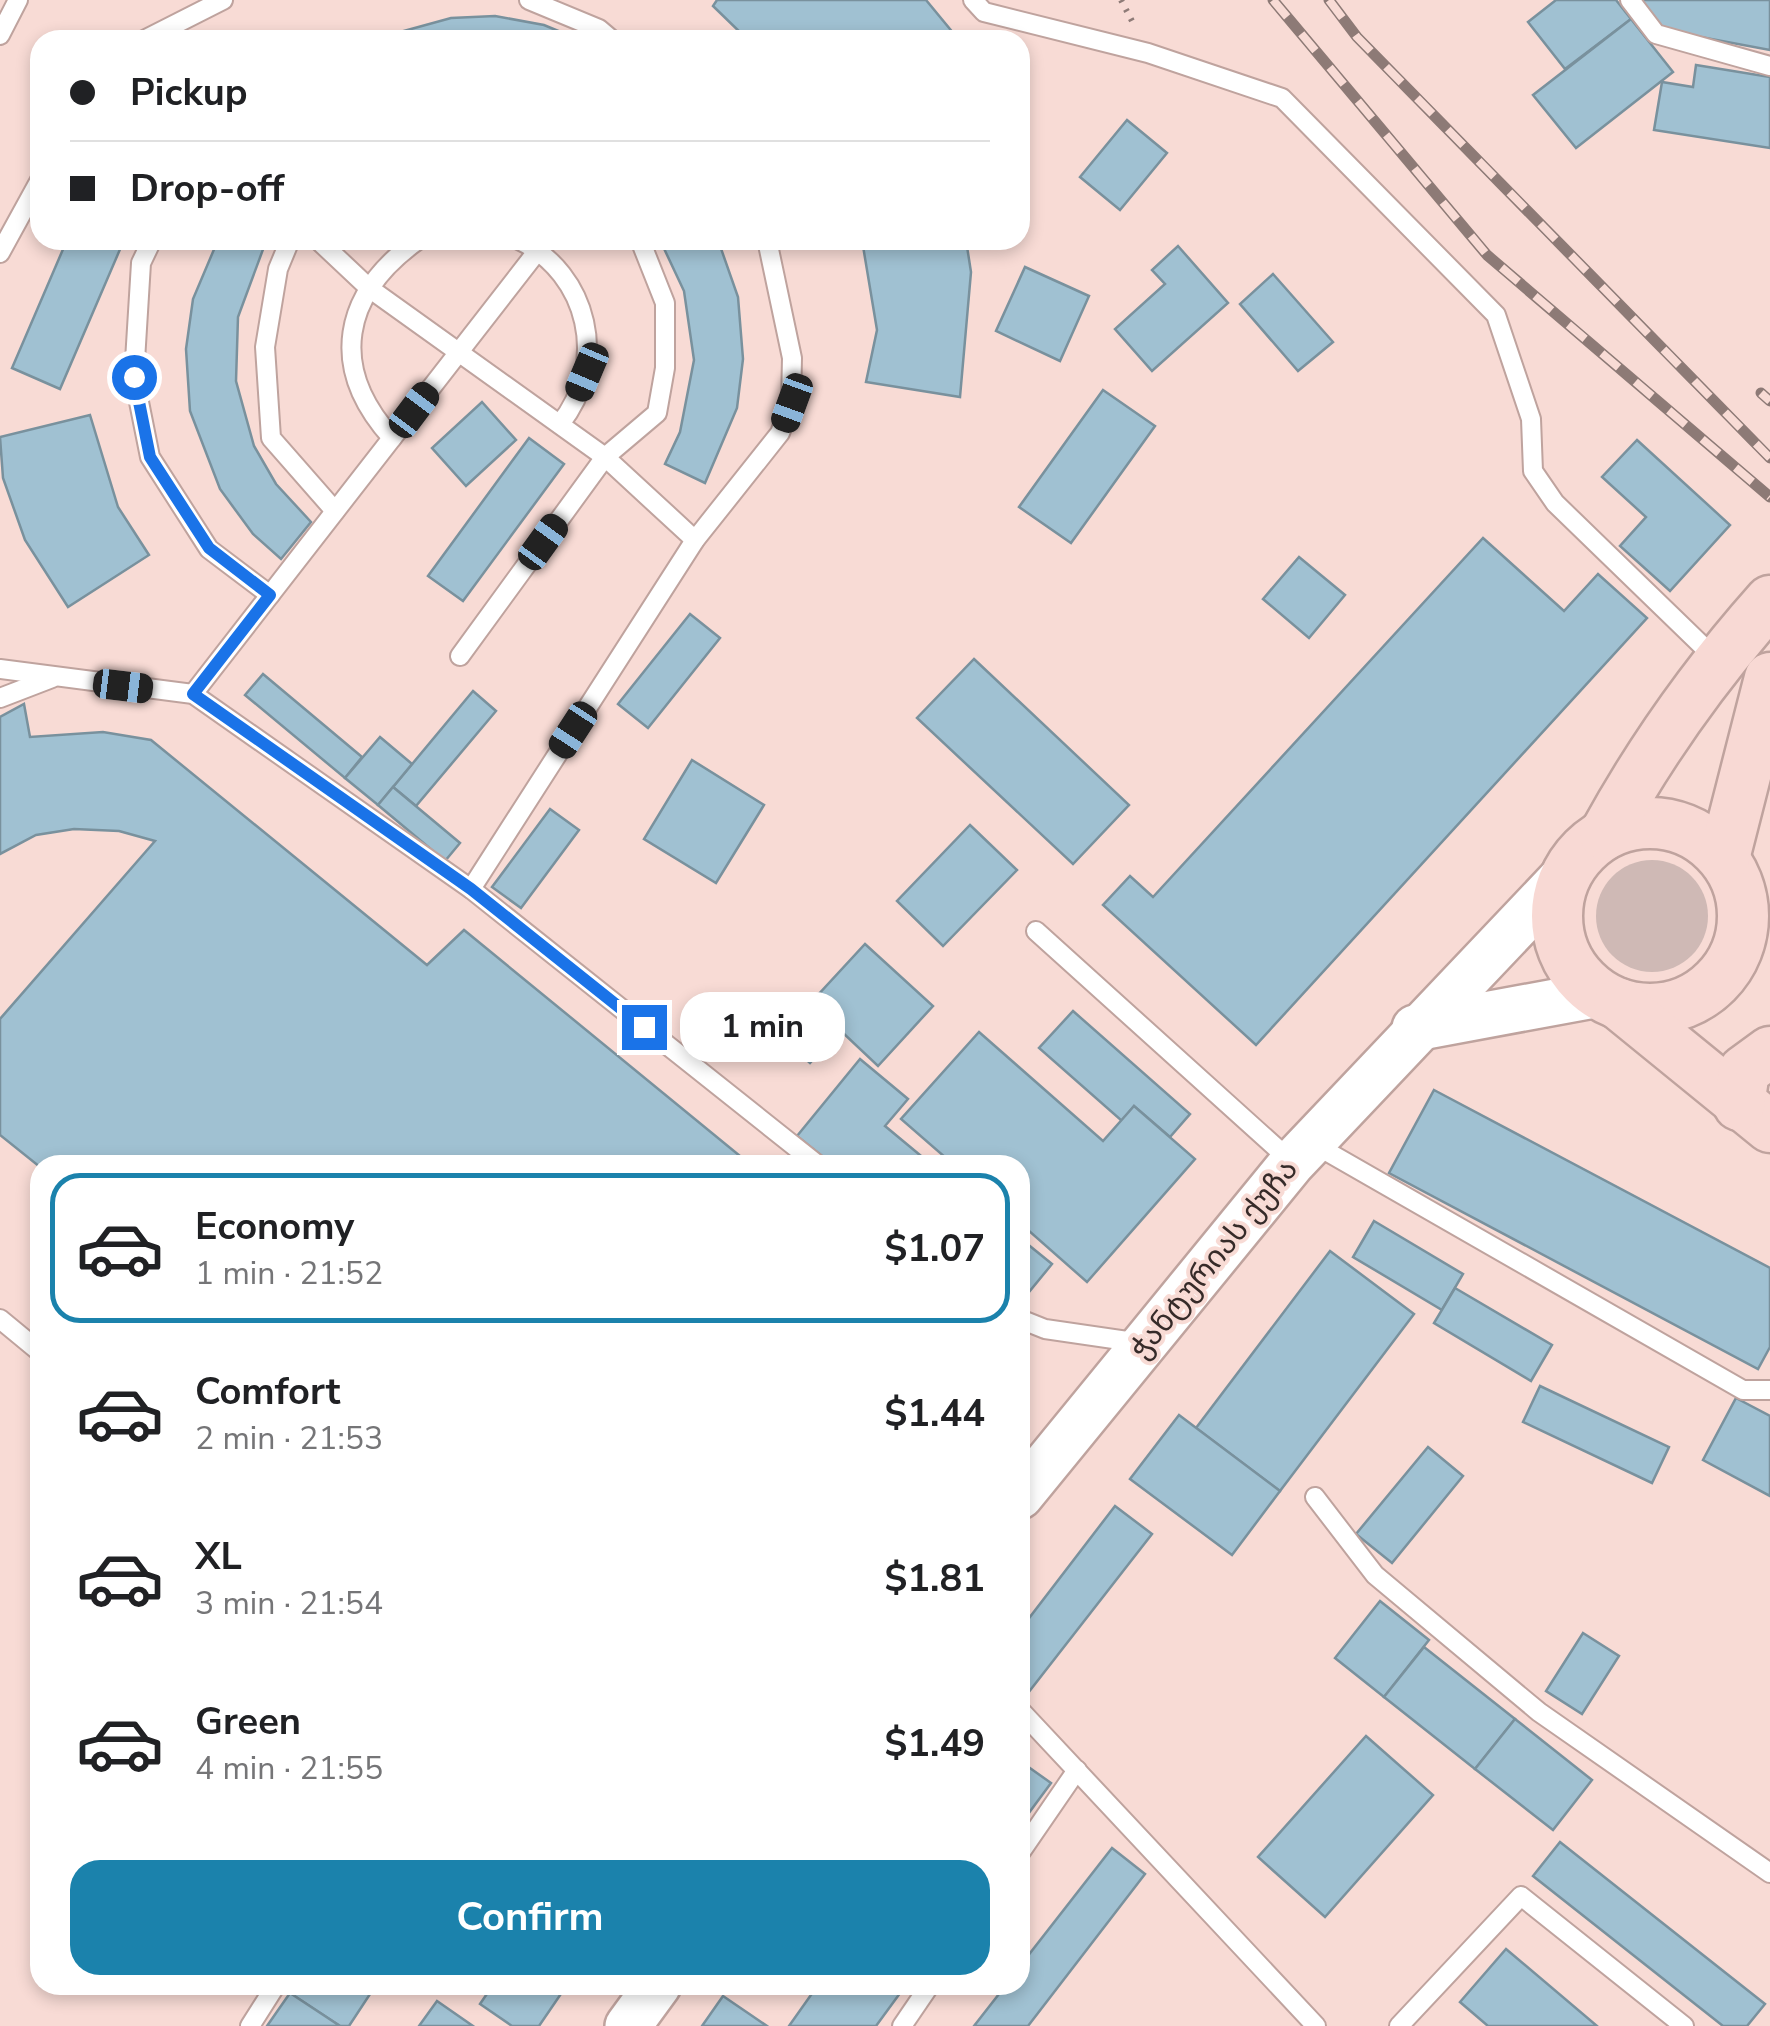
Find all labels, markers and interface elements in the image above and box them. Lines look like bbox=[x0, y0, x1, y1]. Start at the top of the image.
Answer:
text: Pickup bbox=[130, 67, 248, 118]
text: Drop-off bbox=[130, 163, 284, 214]
car bbox=[561, 339, 613, 405]
route start bbox=[112, 355, 157, 400]
car bbox=[768, 370, 816, 436]
car bbox=[384, 377, 444, 443]
car bbox=[513, 509, 573, 575]
car bbox=[91, 667, 155, 705]
car bbox=[544, 697, 602, 763]
callout: 1 min bbox=[679, 992, 844, 1062]
route end bbox=[622, 1005, 667, 1050]
text: 1 min bbox=[721, 1005, 804, 1048]
street label: ჭანტურიას ქუჩა bbox=[1121, 1150, 1307, 1368]
text: Economy bbox=[195, 1201, 354, 1252]
icon: car bbox=[75, 1203, 165, 1293]
text: $1.07 bbox=[884, 1223, 985, 1274]
text: 1 min · 21:52 bbox=[195, 1252, 383, 1295]
text: Comfort bbox=[195, 1366, 340, 1417]
icon: car bbox=[75, 1368, 165, 1458]
text: $1.44 bbox=[884, 1388, 985, 1439]
text: 2 min · 21:53 bbox=[195, 1417, 383, 1460]
text: XL bbox=[195, 1531, 242, 1582]
icon: car bbox=[75, 1533, 165, 1623]
text: $1.81 bbox=[884, 1553, 985, 1604]
text: 3 min · 21:54 bbox=[195, 1582, 383, 1625]
text: Green bbox=[195, 1696, 301, 1747]
icon: car bbox=[75, 1698, 165, 1788]
text: $1.49 bbox=[884, 1718, 985, 1769]
text: 4 min · 21:55 bbox=[195, 1747, 383, 1790]
button: Confirm bbox=[70, 1860, 990, 1975]

